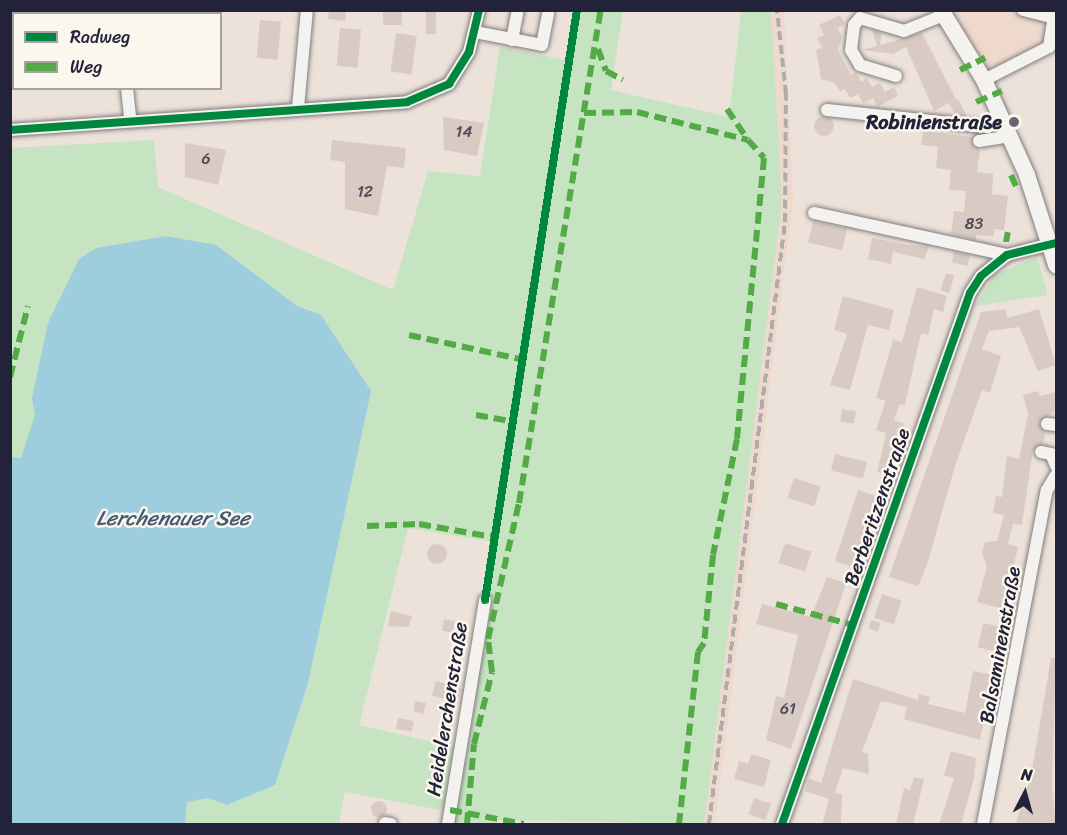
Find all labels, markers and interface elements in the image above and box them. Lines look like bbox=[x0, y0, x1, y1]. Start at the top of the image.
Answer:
legend bbox=[12, 12, 222, 90]
text: Radweg bbox=[70, 21, 130, 53]
text: Weg bbox=[70, 51, 102, 83]
place label: Robinienstraße bbox=[866, 110, 1002, 134]
marker: Robinienstraße bbox=[1007, 115, 1021, 129]
house number: 14 bbox=[456, 122, 472, 142]
house number: 6 bbox=[201, 149, 211, 169]
house number: 12 bbox=[357, 182, 373, 202]
house number: 83 bbox=[965, 214, 983, 234]
street label: Berberitzenstraße bbox=[839, 425, 915, 589]
water label: Lerchenauer See bbox=[96, 505, 250, 531]
street label: Balsaminenstraße bbox=[974, 565, 1026, 725]
street label: Heidelerchenstraße bbox=[421, 620, 473, 798]
house number: 61 bbox=[780, 699, 796, 719]
text: N bbox=[1020, 760, 1034, 790]
north arrow bbox=[995, 763, 1055, 823]

